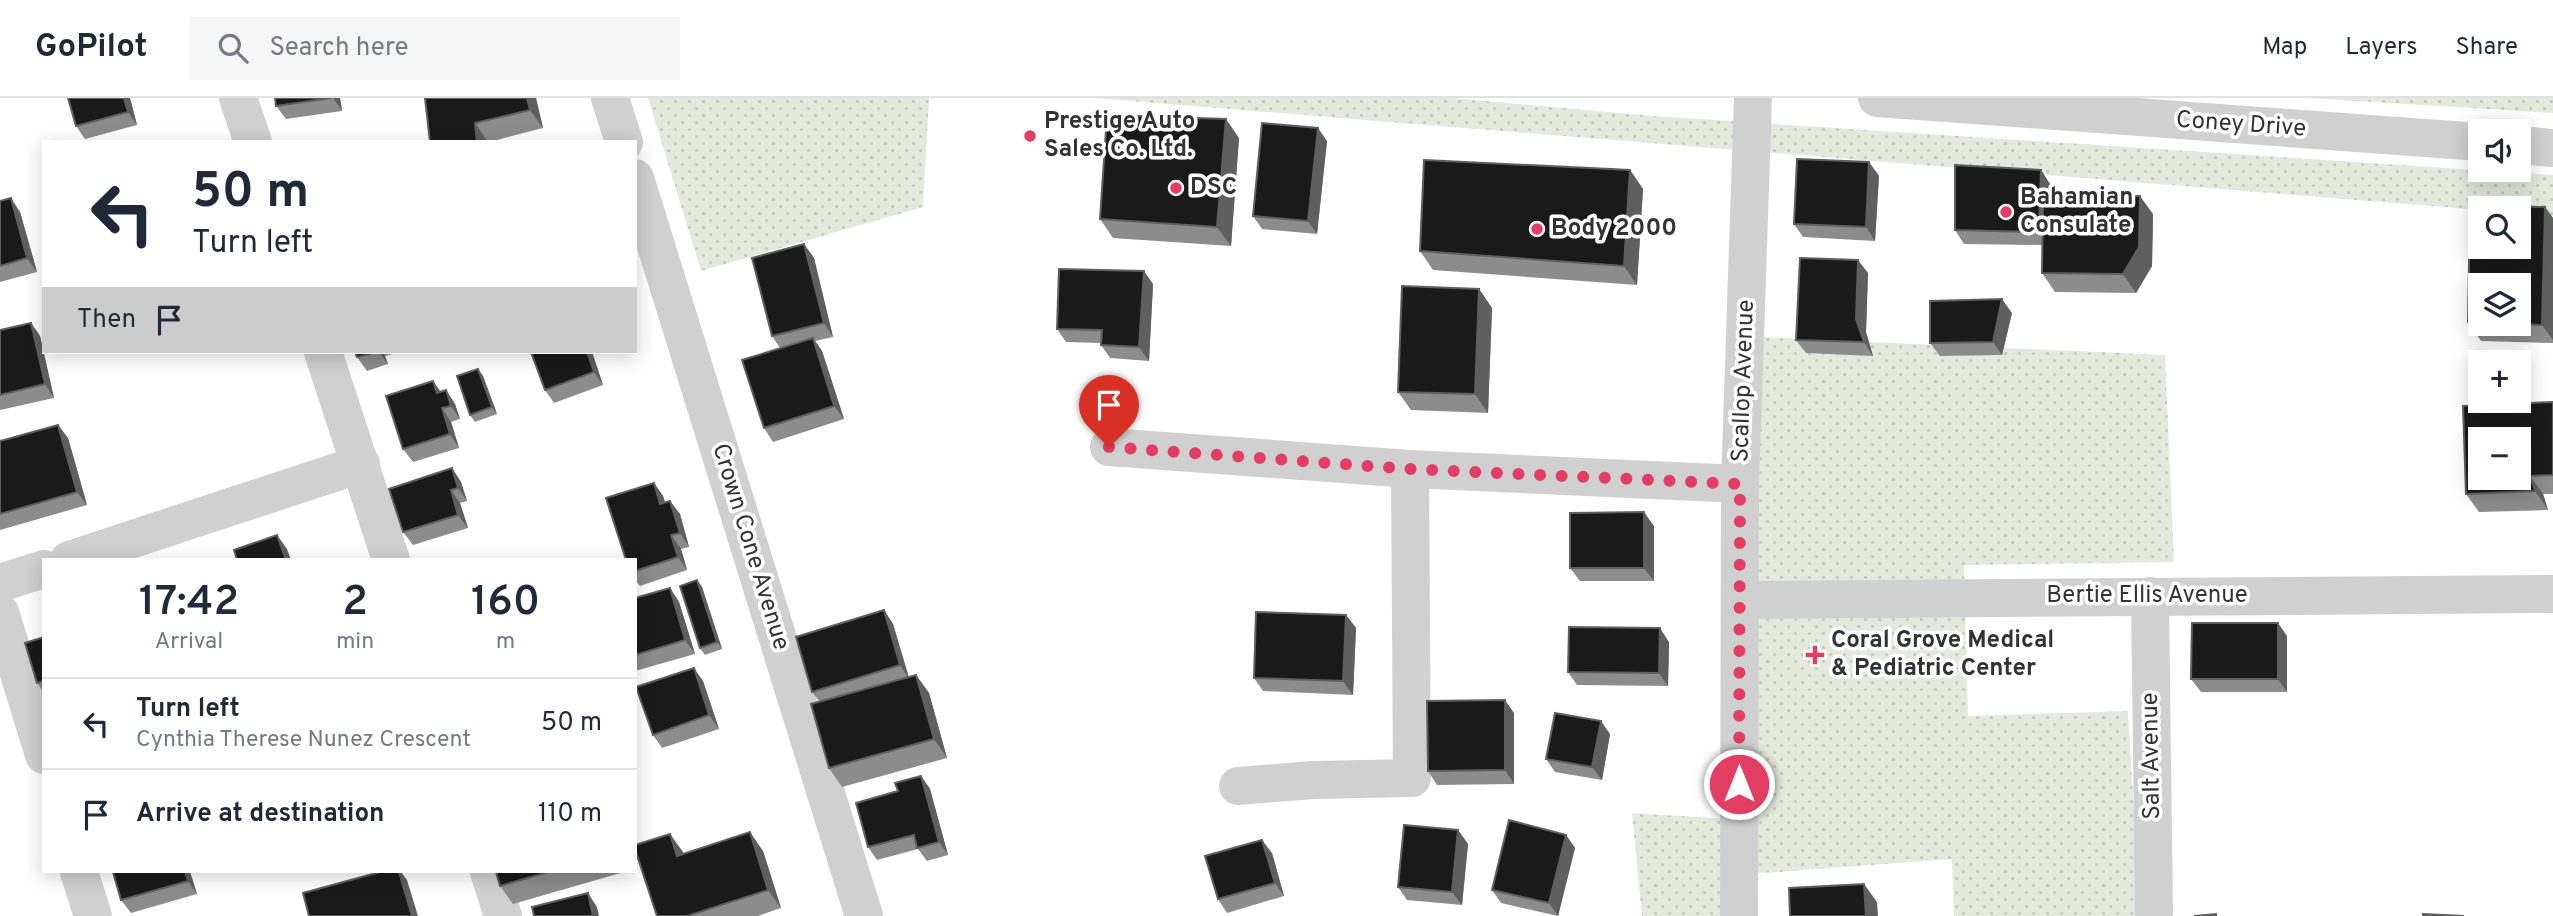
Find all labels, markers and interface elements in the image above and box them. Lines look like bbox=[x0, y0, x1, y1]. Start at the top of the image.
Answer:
search box bbox=[190, 17, 680, 80]
text: GoPilot bbox=[35, 27, 148, 69]
icon: search bbox=[214, 29, 252, 67]
text: Search here bbox=[270, 32, 408, 65]
text: Map bbox=[2262, 33, 2307, 63]
text: Layers bbox=[2345, 33, 2417, 63]
text: Share bbox=[2455, 33, 2518, 63]
street label: Coney Drive bbox=[2175, 105, 2307, 145]
place label: Prestige Auto Sales Co. Ltd. bbox=[1044, 107, 1195, 165]
map controls bbox=[2468, 119, 2531, 490]
button: sound bbox=[2468, 119, 2531, 182]
marker: Prestige Auto Sales Co. Ltd. bbox=[1022, 128, 1038, 144]
text: 50 m bbox=[192, 163, 309, 225]
icon: left bbox=[77, 168, 168, 259]
place label: DSC bbox=[1190, 173, 1237, 203]
marker: DSC bbox=[1168, 180, 1184, 196]
place label: Bahamian Consulate bbox=[2020, 183, 2133, 241]
button: search bbox=[2468, 196, 2531, 259]
marker: Bahamian Consulate bbox=[1998, 204, 2014, 220]
place label: Body 2000 bbox=[1551, 214, 1677, 244]
marker: Body 2000 bbox=[1529, 221, 1545, 237]
text: Turn left bbox=[192, 224, 313, 264]
button: layers bbox=[2468, 273, 2531, 336]
street label: Scallop Avenue bbox=[1726, 299, 1762, 463]
icon: arrive bbox=[150, 301, 188, 339]
text: Then bbox=[77, 304, 136, 337]
button: + bbox=[2468, 350, 2531, 413]
pin bbox=[1079, 375, 1139, 447]
icon: arrive bbox=[1090, 386, 1128, 424]
button: − bbox=[2468, 427, 2531, 490]
street label: Crown Cone Avenue bbox=[704, 440, 796, 654]
text: 17:42 bbox=[139, 577, 239, 630]
text: 2 bbox=[342, 577, 368, 630]
text: 160 bbox=[471, 577, 540, 630]
street label: Bertie Ellis Avenue bbox=[2046, 581, 2248, 611]
place label: Coral Grove Medical & Pediatric Center bbox=[1831, 626, 2054, 684]
text: Arrival bbox=[155, 628, 223, 657]
text: min bbox=[336, 628, 374, 657]
text: m bbox=[496, 628, 515, 657]
marker: Coral Grove Medical & Pediatric Center bbox=[1805, 645, 1825, 665]
street label: Salt Avenue bbox=[2136, 692, 2168, 820]
text: Turn left bbox=[136, 693, 240, 726]
icon: left bbox=[77, 705, 115, 743]
text: 50 m bbox=[541, 707, 602, 740]
text: Cynthia Therese Nunez Crescent bbox=[136, 726, 471, 755]
position arrow bbox=[1702, 747, 1776, 821]
icon: arrive bbox=[77, 796, 115, 834]
text: Arrive at destination bbox=[136, 798, 384, 831]
text: 110 m bbox=[538, 798, 602, 831]

